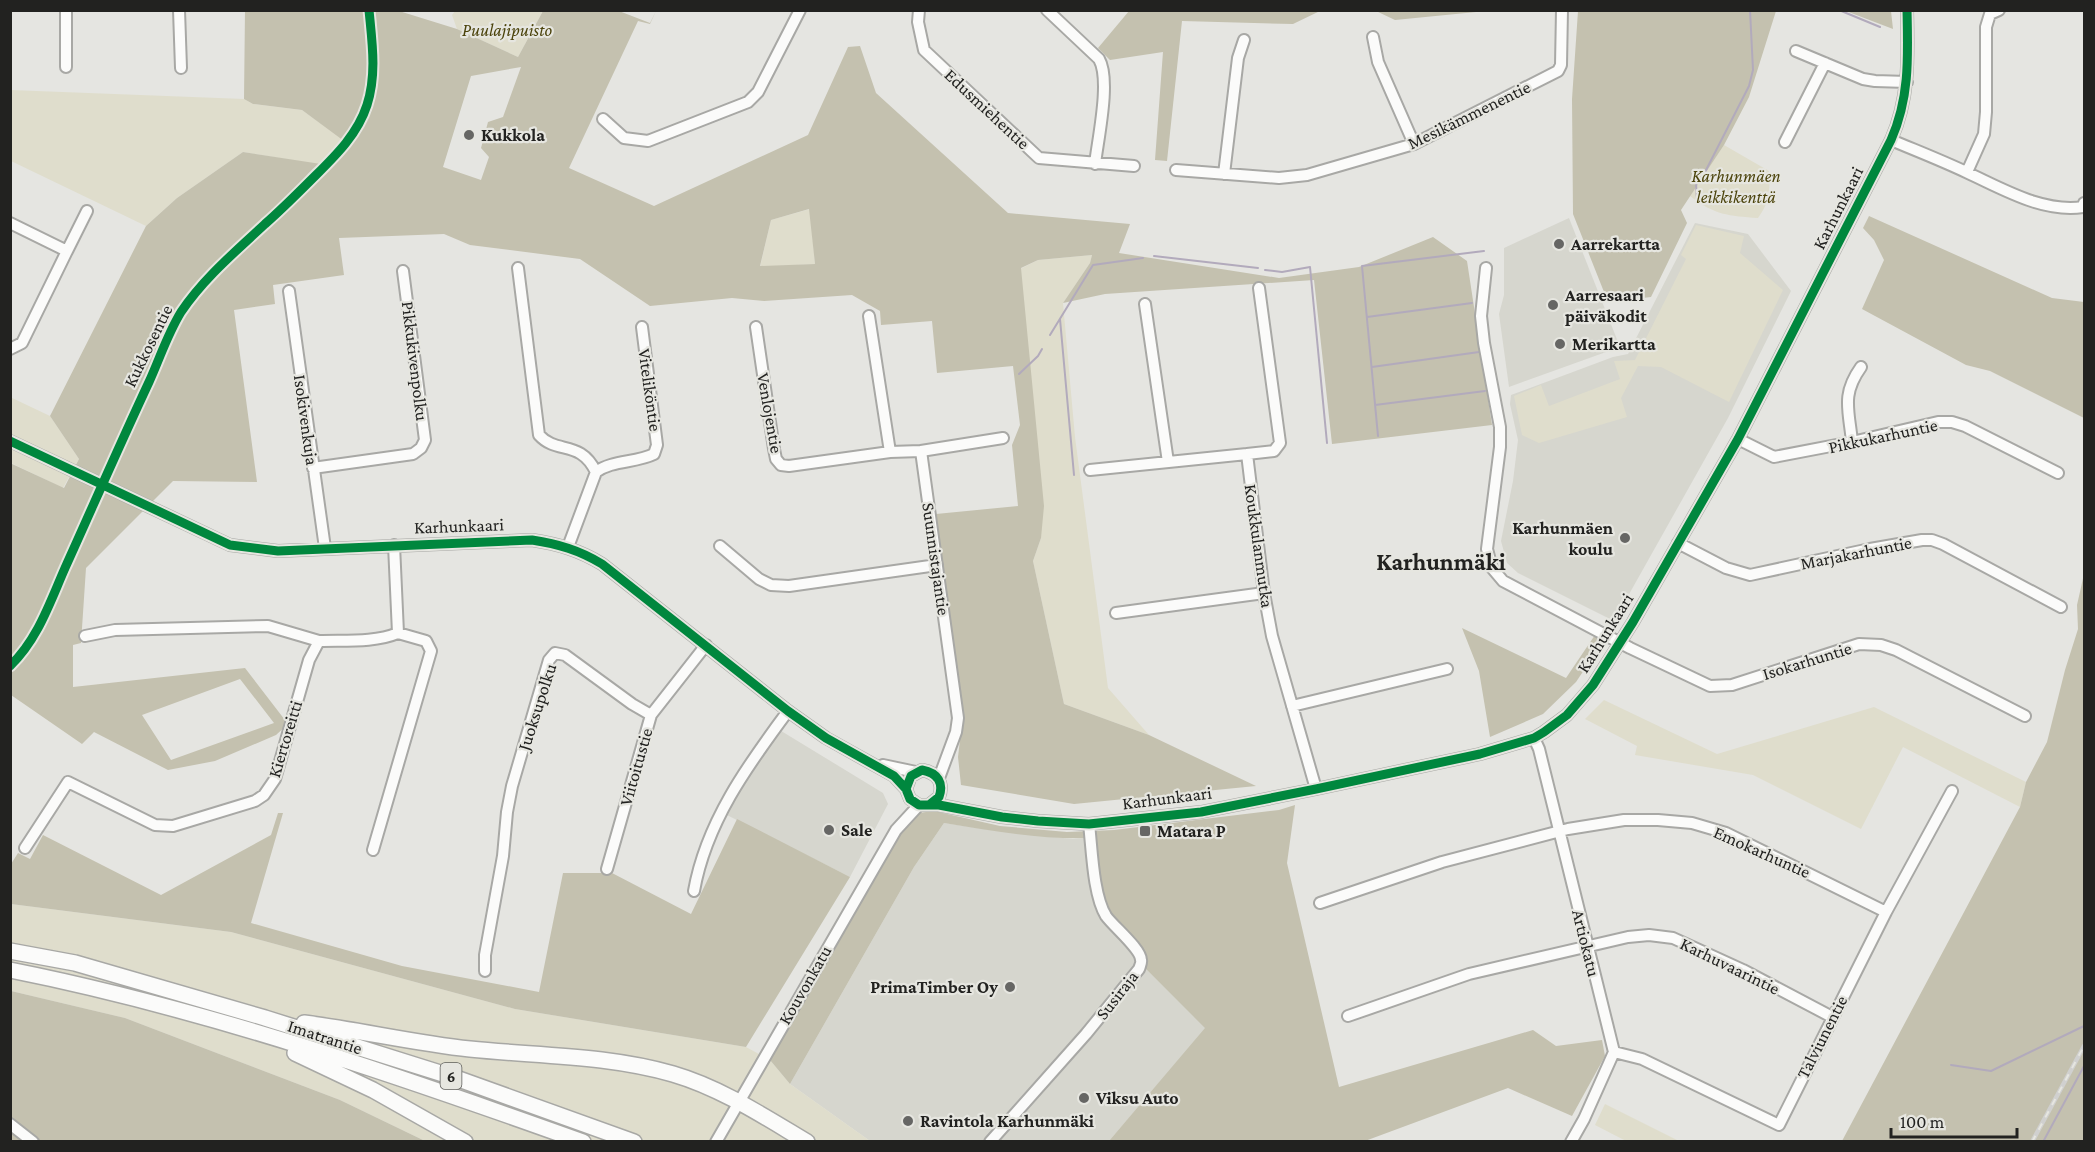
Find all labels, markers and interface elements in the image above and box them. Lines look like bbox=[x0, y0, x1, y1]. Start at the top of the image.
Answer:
park label: Puulajipuisto bbox=[462, 20, 552, 41]
street label: Edusmiehentie bbox=[940, 65, 1034, 153]
street label: Mesikämmenentie bbox=[1404, 77, 1534, 153]
place label: Kukkola bbox=[481, 125, 545, 145]
marker: Kukkola bbox=[462, 128, 476, 142]
street label: Karhunkaari bbox=[1809, 163, 1867, 253]
park label: Karhunmäen leikkikenttä bbox=[1691, 166, 1781, 207]
place label: Aarrekartta bbox=[1570, 234, 1660, 254]
marker: Aarrekartta bbox=[1552, 237, 1566, 251]
place label: Aarresaari päiväkodit bbox=[1564, 285, 1647, 326]
marker: Aarresaari päiväkodit bbox=[1546, 298, 1560, 312]
street label: Pikkukivenpolku bbox=[398, 300, 432, 423]
street label: Kukkosentie bbox=[120, 302, 176, 390]
place label: Merikartta bbox=[1572, 334, 1656, 354]
marker: Merikartta bbox=[1553, 337, 1567, 351]
street label: Viteliköntie bbox=[634, 347, 666, 433]
street label: Venlojentie bbox=[752, 371, 787, 455]
street label: Isokivenkuja bbox=[289, 373, 322, 467]
street label: Pikkukarhuntie bbox=[1827, 415, 1939, 457]
street label: Koukkulanmutka bbox=[1240, 483, 1278, 609]
street label: Suunnistajantie bbox=[917, 501, 954, 617]
street label: Karhunkaari bbox=[414, 514, 505, 538]
place label: Karhunmäen koulu bbox=[1512, 518, 1614, 559]
marker: Karhunmäen koulu bbox=[1618, 531, 1632, 545]
street label: Marjakarhuntie bbox=[1799, 532, 1914, 575]
district label: Karhunmäki bbox=[1376, 548, 1506, 575]
street label: Karhunkaari bbox=[1573, 589, 1637, 676]
street label: Isokarhuntie bbox=[1760, 638, 1854, 684]
street label: Juoksupolku bbox=[513, 661, 561, 755]
street label: Kiertoreitti bbox=[264, 698, 306, 780]
street label: Viitoitustie bbox=[615, 726, 657, 808]
street label: Karhunkaari bbox=[1121, 783, 1213, 813]
place label: Sale bbox=[841, 820, 872, 840]
place label: Matara P bbox=[1157, 821, 1226, 841]
street label: Emokarhuntie bbox=[1711, 822, 1814, 882]
marker: Sale bbox=[822, 823, 836, 837]
marker: Matara P bbox=[1138, 824, 1152, 838]
street label: Artiokatu bbox=[1568, 907, 1604, 979]
street label: Karhuvaarintie bbox=[1677, 933, 1783, 999]
street label: Kouvonkatu bbox=[774, 942, 836, 1028]
street label: Susiraja bbox=[1092, 966, 1143, 1024]
place label: PrimaTimber Oy bbox=[870, 977, 998, 997]
marker: PrimaTimber Oy bbox=[1003, 980, 1017, 994]
street label: Talviunentie bbox=[1793, 992, 1852, 1082]
street label: Imatrantie bbox=[285, 1016, 365, 1058]
road number: 6 bbox=[440, 1063, 462, 1089]
place label: Viksu Auto bbox=[1095, 1088, 1179, 1108]
marker: Viksu Auto bbox=[1077, 1091, 1091, 1105]
scale bar bbox=[1891, 1101, 2017, 1139]
place label: Ravintola Karhunmäki bbox=[920, 1111, 1095, 1131]
text: 100 m bbox=[1900, 1112, 1945, 1132]
marker: Ravintola Karhunmäki bbox=[901, 1114, 915, 1128]

